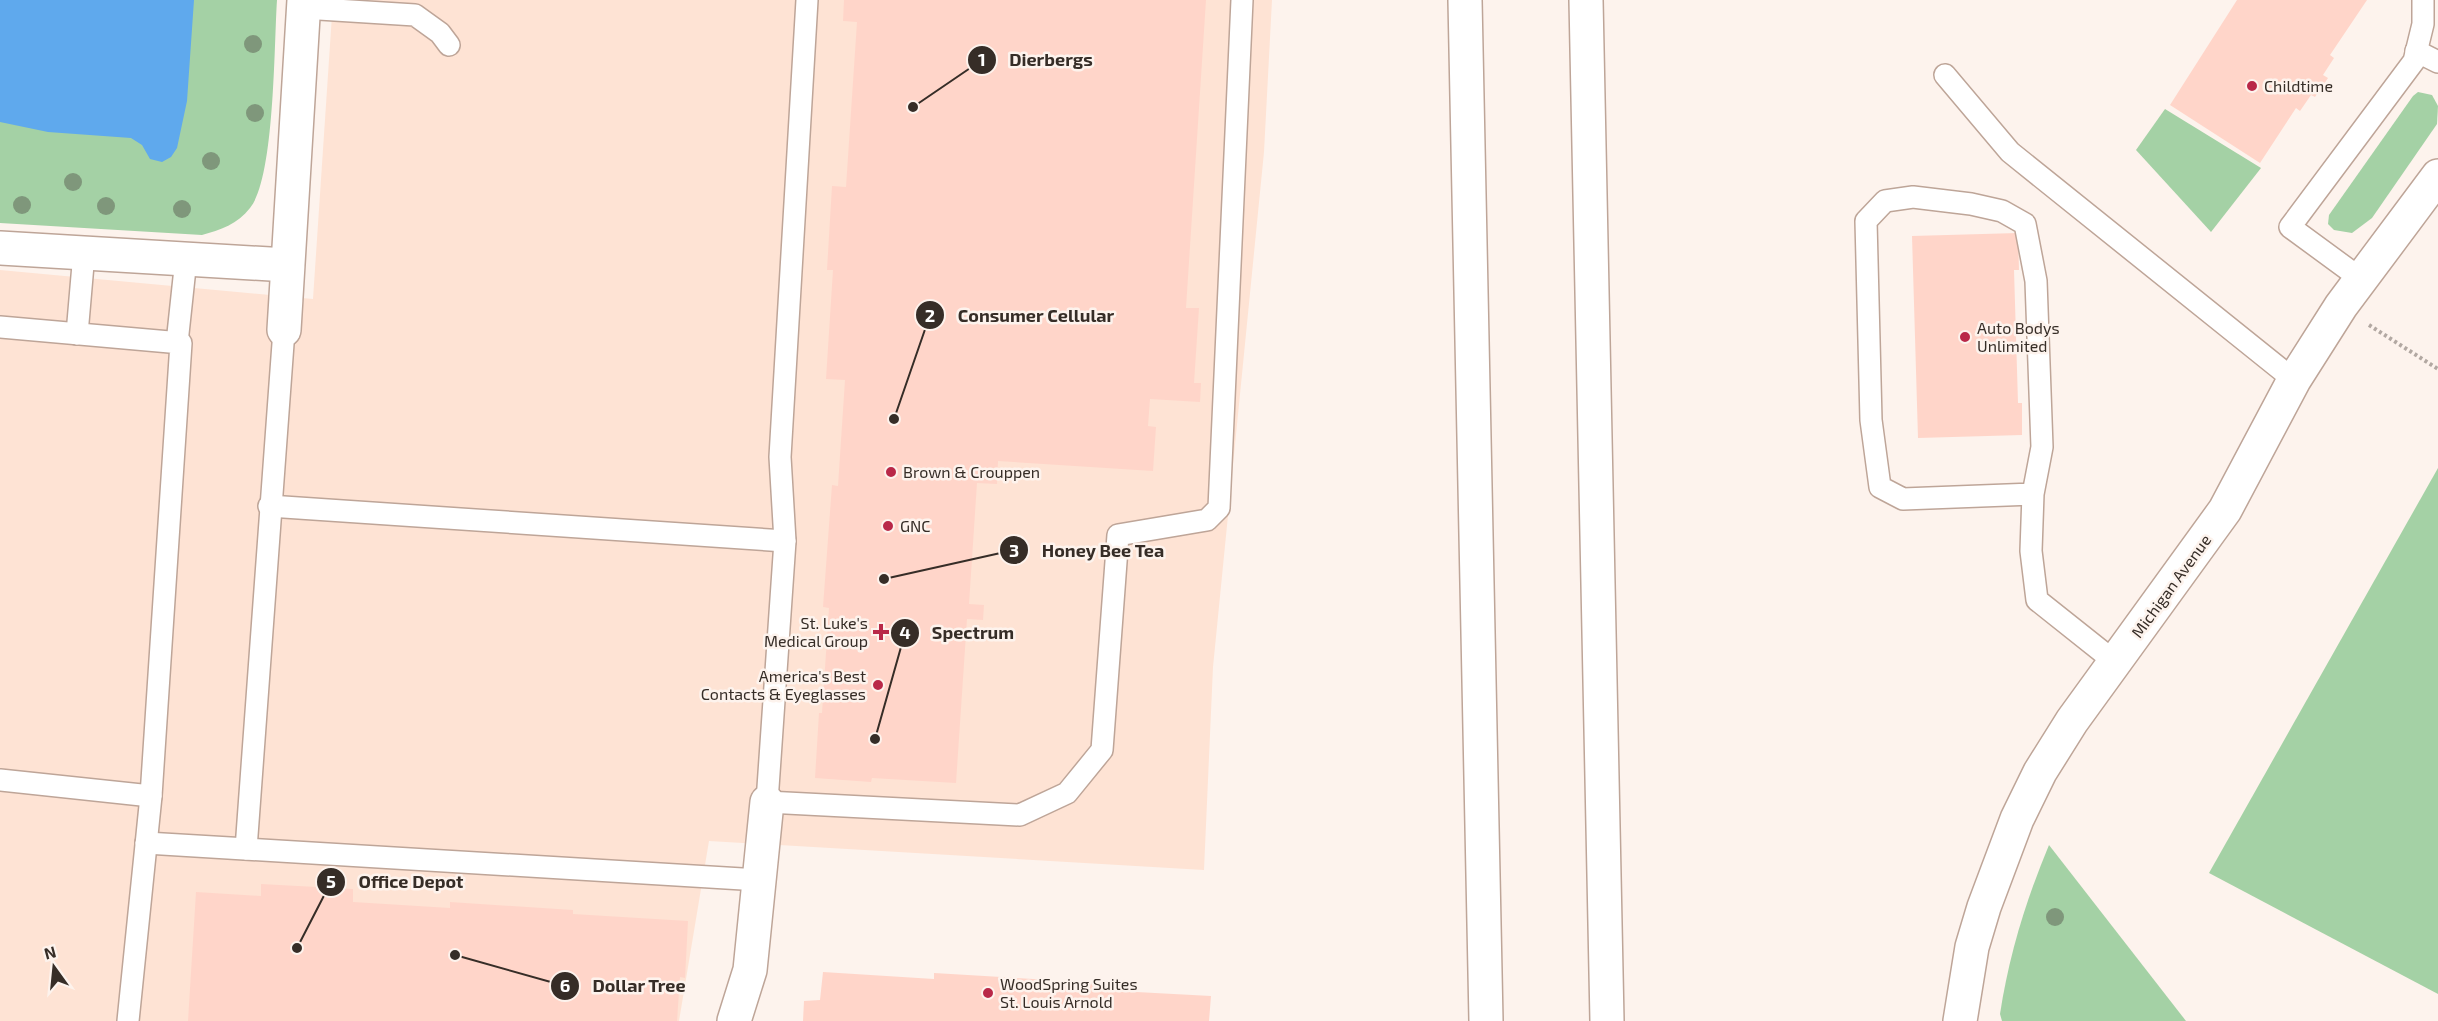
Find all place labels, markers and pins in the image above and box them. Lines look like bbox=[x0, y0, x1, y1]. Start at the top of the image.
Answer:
callout: Dierbergs bbox=[967, 42, 1105, 78]
place label: Childtime bbox=[2264, 76, 2333, 95]
marker: Childtime bbox=[2245, 79, 2259, 93]
callout: Consumer Cellular bbox=[915, 297, 1126, 333]
place label: Auto Bodys Unlimited bbox=[1977, 318, 2060, 355]
marker: Auto Bodys Unlimited bbox=[1958, 330, 1972, 344]
place label: Brown & Crouppen bbox=[903, 462, 1040, 481]
marker: Brown & Crouppen bbox=[884, 465, 898, 479]
place label: GNC bbox=[900, 516, 930, 535]
marker: GNC bbox=[881, 519, 895, 533]
callout: Honey Bee Tea bbox=[999, 532, 1176, 568]
place label: St. Luke's Medical Group bbox=[764, 613, 868, 650]
callout: Spectrum bbox=[890, 615, 1027, 651]
marker: St. Luke's Medical Group bbox=[872, 623, 890, 641]
place label: America's Best Contacts & Eyeglasses bbox=[701, 666, 866, 703]
marker: America's Best Contacts & Eyeglasses bbox=[871, 678, 885, 692]
callout: Office Depot bbox=[316, 864, 475, 900]
callout: Dollar Tree bbox=[550, 968, 698, 1004]
place label: WoodSpring Suites St. Louis Arnold bbox=[1000, 974, 1138, 1011]
marker: WoodSpring Suites St. Louis Arnold bbox=[981, 986, 995, 1000]

